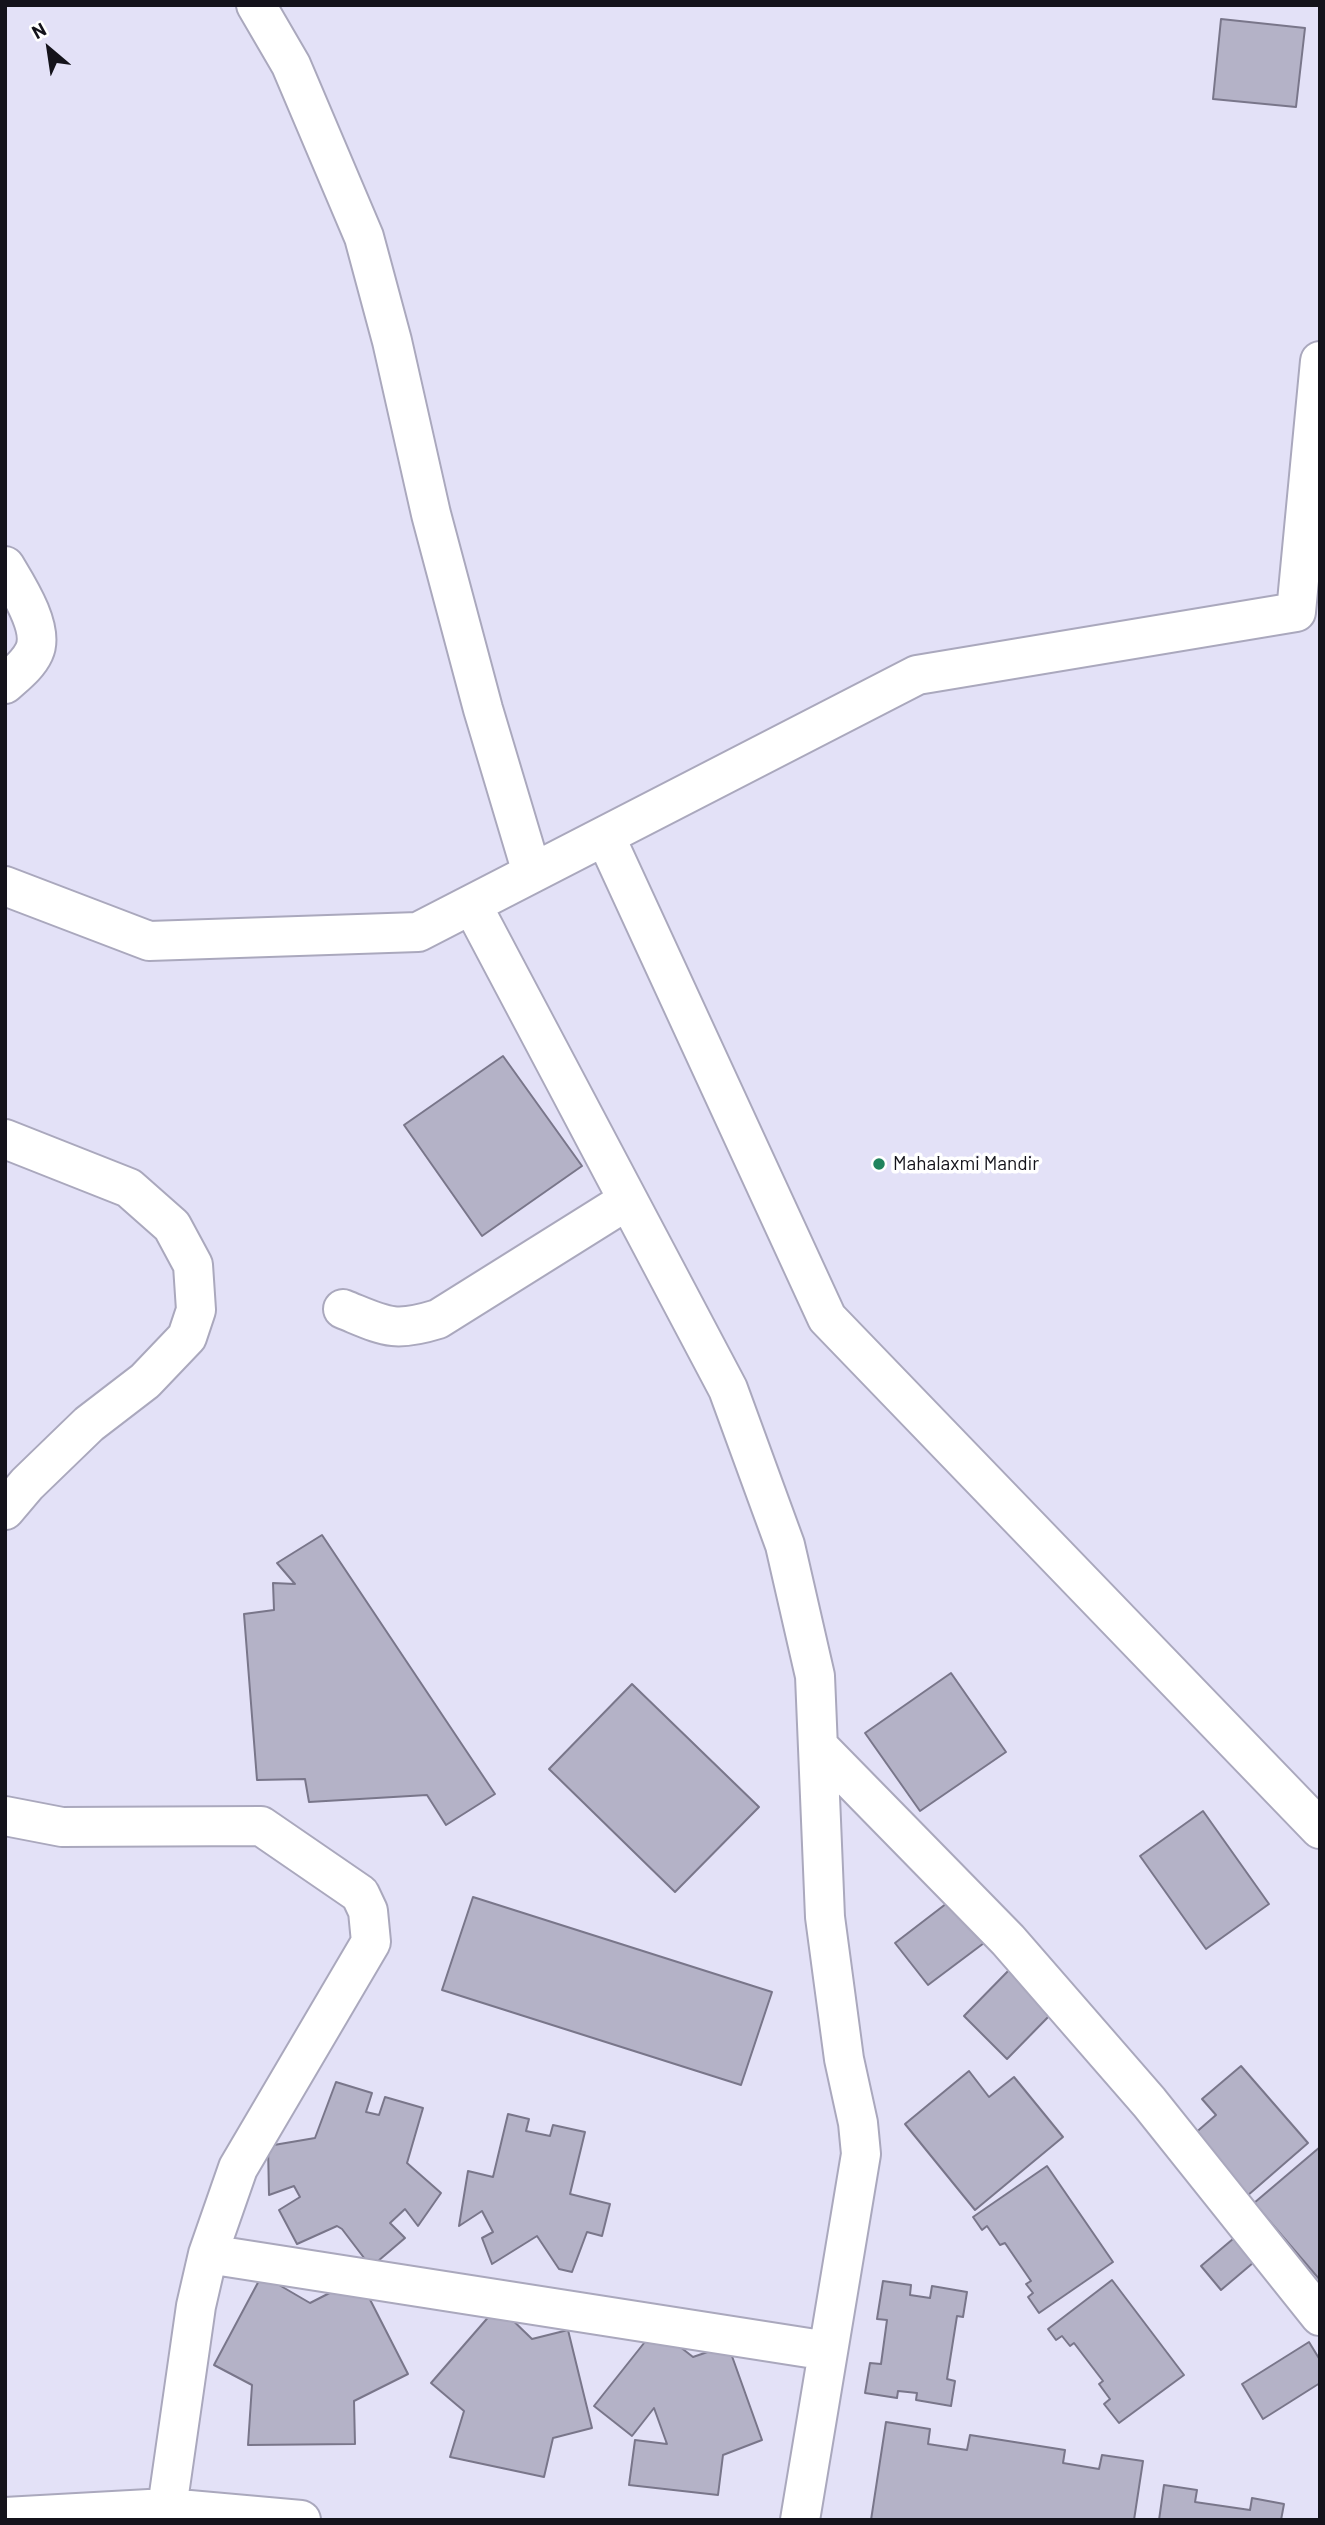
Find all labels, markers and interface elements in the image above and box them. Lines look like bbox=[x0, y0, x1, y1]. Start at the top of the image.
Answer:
north arrow bbox=[14, 14, 84, 84]
text: N bbox=[27, 17, 50, 43]
place label: Mahalaxmi Mandir bbox=[893, 1153, 1039, 1175]
marker: Mahalaxmi Mandir bbox=[871, 1156, 887, 1172]

